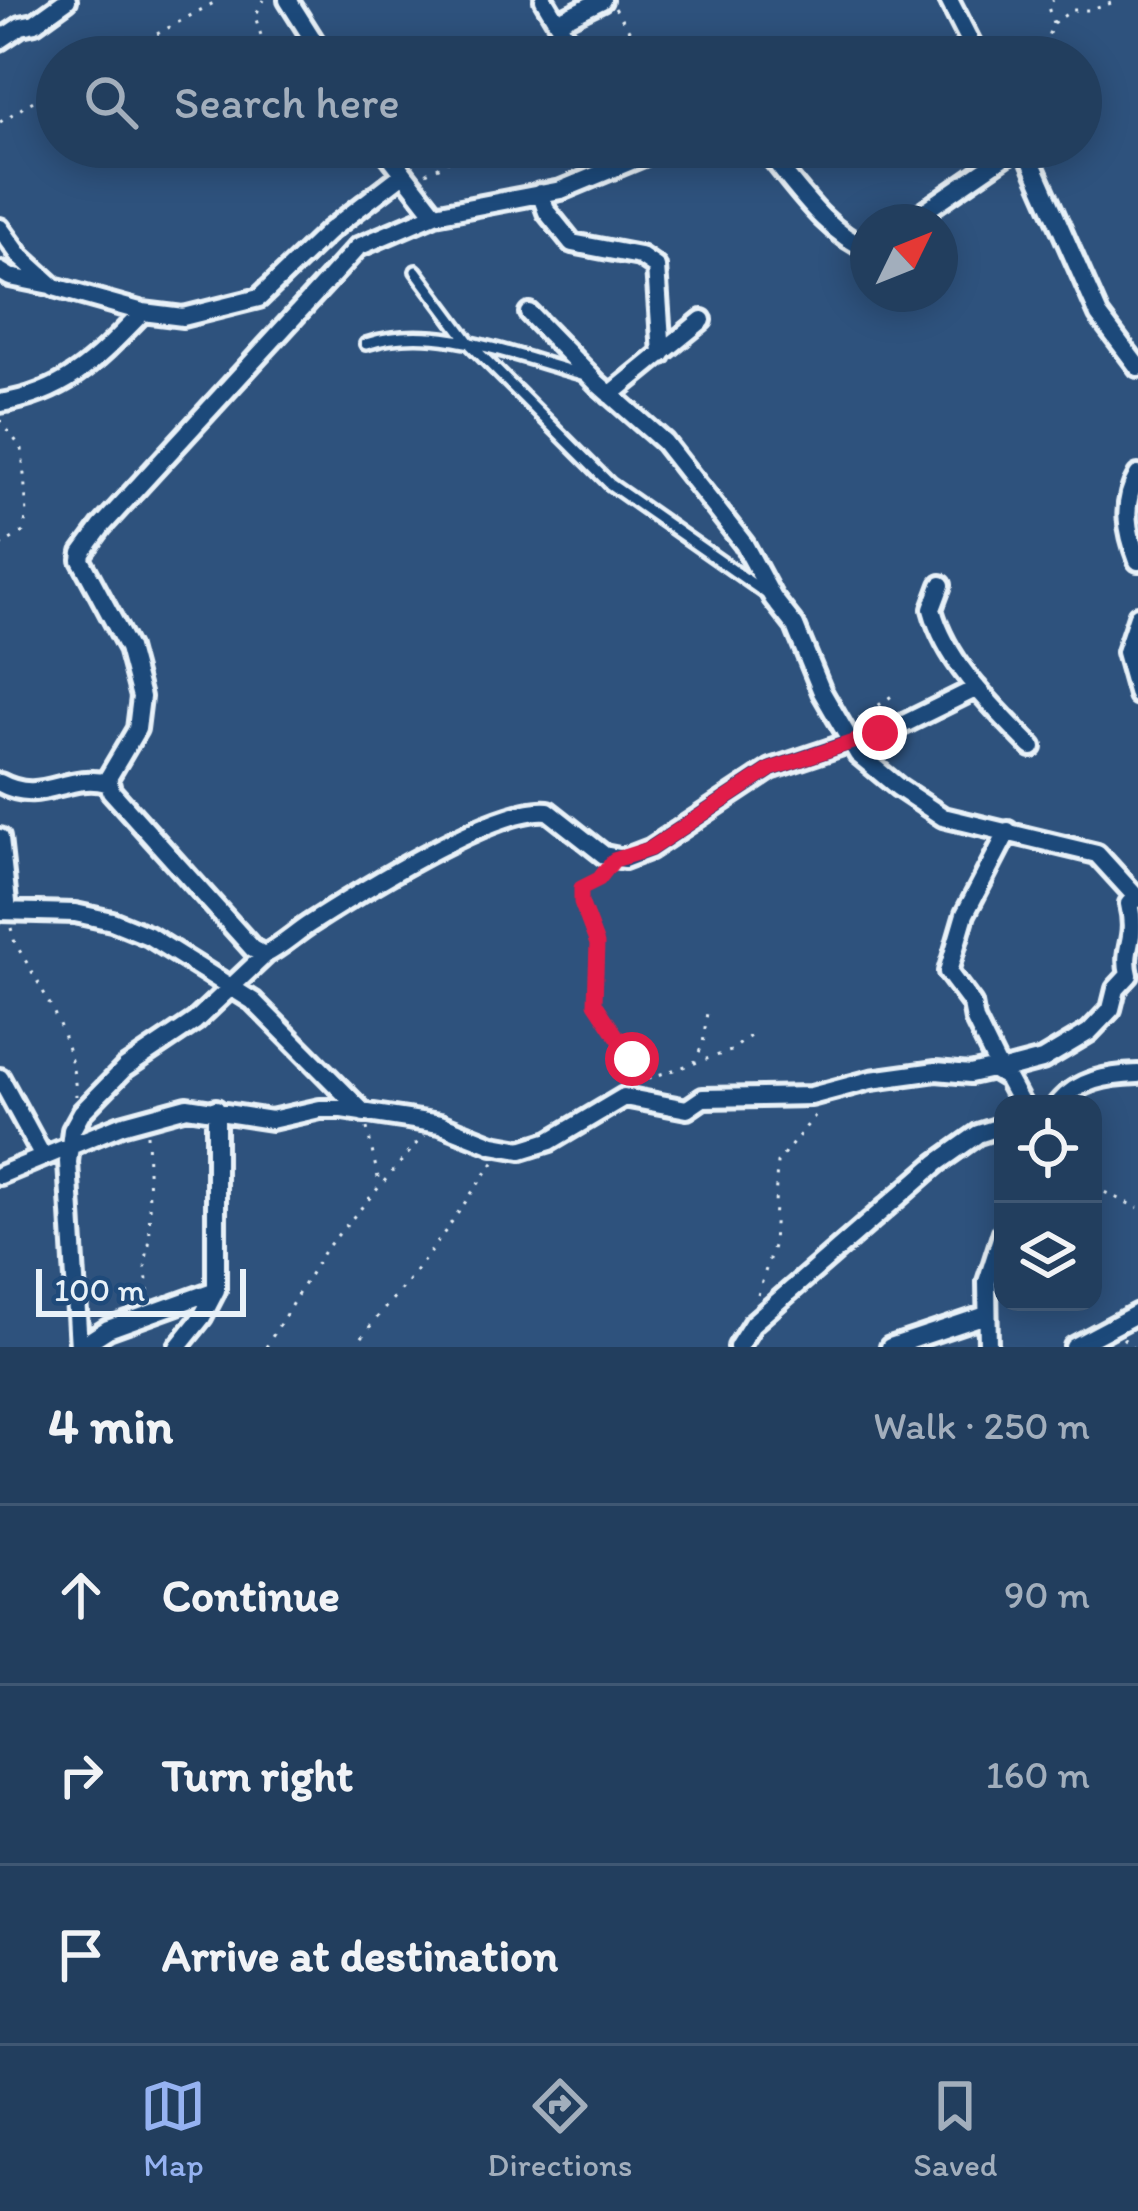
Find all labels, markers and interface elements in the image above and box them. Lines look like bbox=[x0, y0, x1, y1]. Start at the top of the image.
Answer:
search box bbox=[36, 36, 1102, 168]
icon: search bbox=[78, 69, 144, 135]
text: Search here bbox=[174, 75, 400, 129]
north arrow bbox=[850, 204, 958, 312]
route end bbox=[853, 706, 907, 760]
route start bbox=[605, 1032, 659, 1086]
map controls bbox=[994, 1095, 1102, 1311]
button: locate bbox=[994, 1095, 1102, 1203]
button: layers bbox=[994, 1203, 1102, 1311]
scale bar bbox=[36, 1263, 246, 1316]
text: 100 m bbox=[54, 1270, 145, 1309]
text: 4 min bbox=[48, 1395, 173, 1456]
text: Walk · 250 m bbox=[873, 1402, 1090, 1449]
icon: ahead bbox=[48, 1562, 114, 1628]
text: Continue bbox=[162, 1568, 340, 1622]
text: 90 m bbox=[1004, 1571, 1090, 1618]
icon: right bbox=[48, 1742, 114, 1808]
text: Turn right bbox=[162, 1748, 353, 1802]
text: 160 m bbox=[986, 1751, 1090, 1798]
icon: arrive bbox=[48, 1922, 114, 1988]
text: Arrive at destination bbox=[162, 1928, 558, 1982]
tab: Map bbox=[140, 2073, 206, 2184]
tab: Directions bbox=[487, 2073, 632, 2184]
tab: Saved bbox=[913, 2073, 998, 2184]

